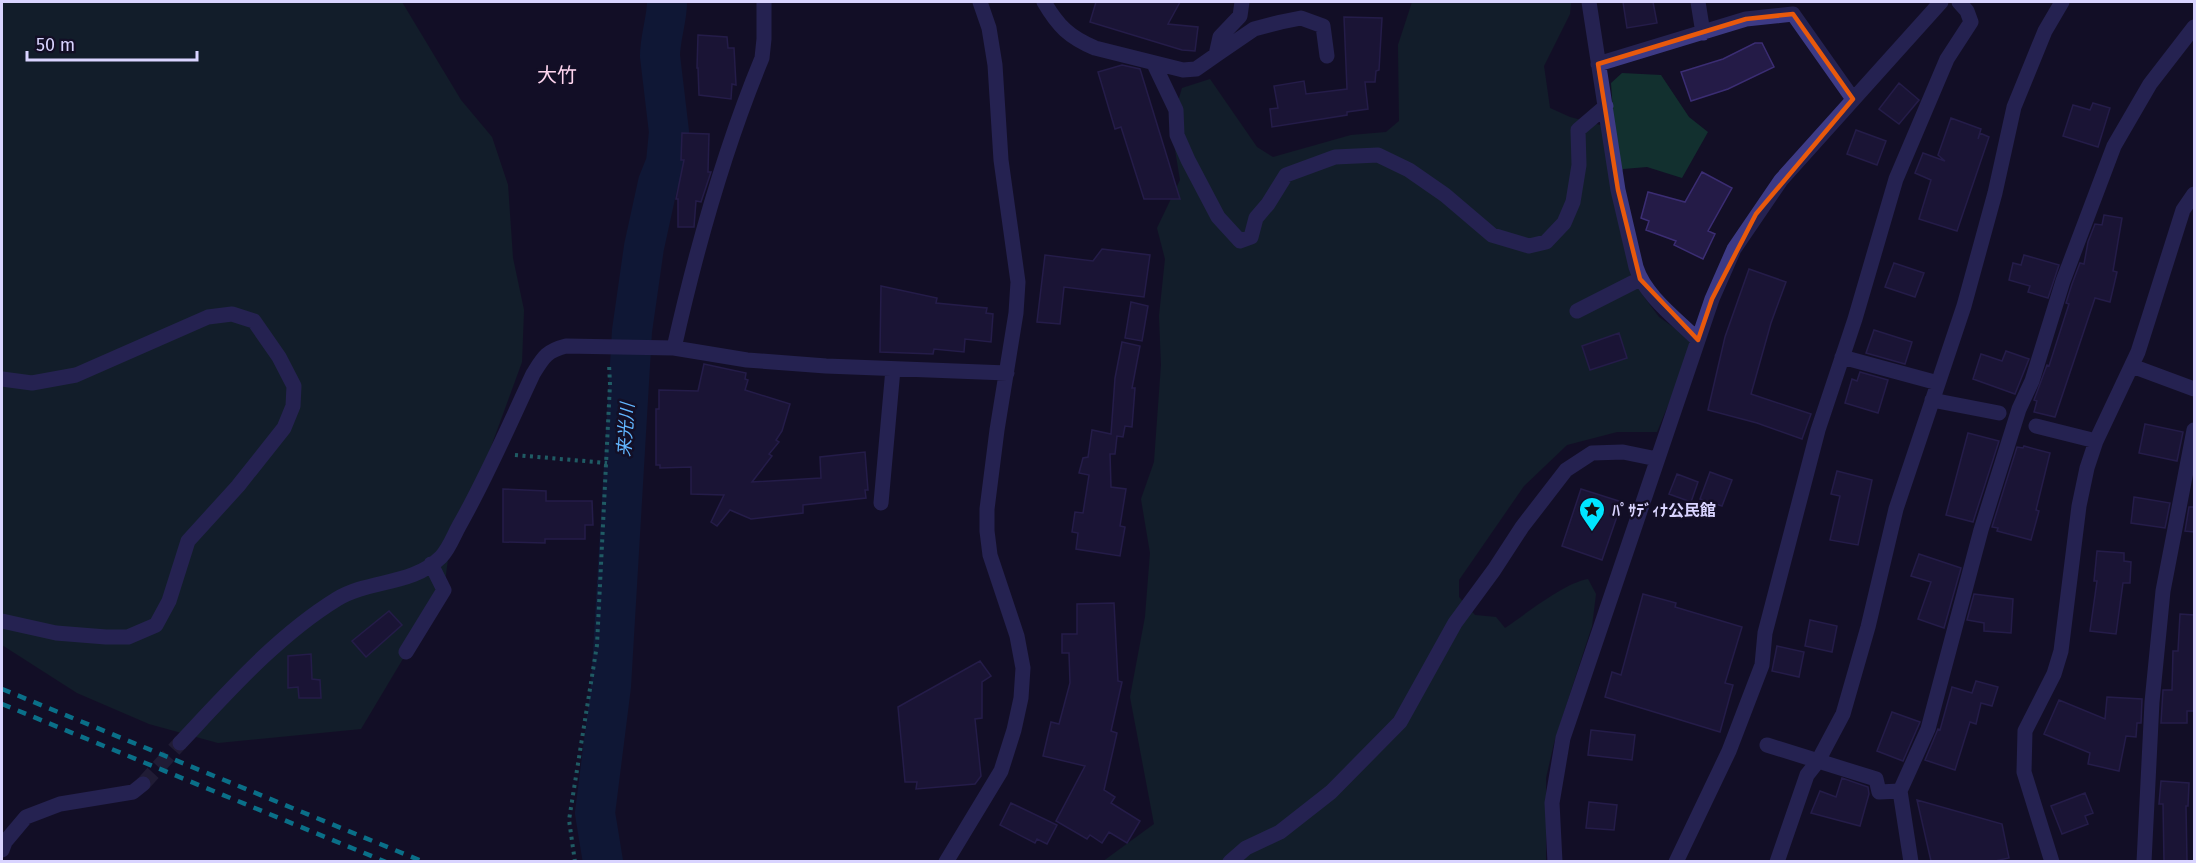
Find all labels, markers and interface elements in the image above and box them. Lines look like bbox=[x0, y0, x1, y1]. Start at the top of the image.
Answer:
scale bar bbox=[27, 24, 196, 62]
text: 50 m bbox=[36, 34, 75, 56]
district label: 大竹 bbox=[537, 63, 577, 87]
water label: 来光川 bbox=[613, 400, 639, 458]
place icon: ﾊﾟｻﾃﾞｨﾅ公民館 bbox=[1577, 495, 1607, 533]
place label: ﾊﾟｻﾃﾞｨﾅ公民館 bbox=[1612, 501, 1716, 520]

